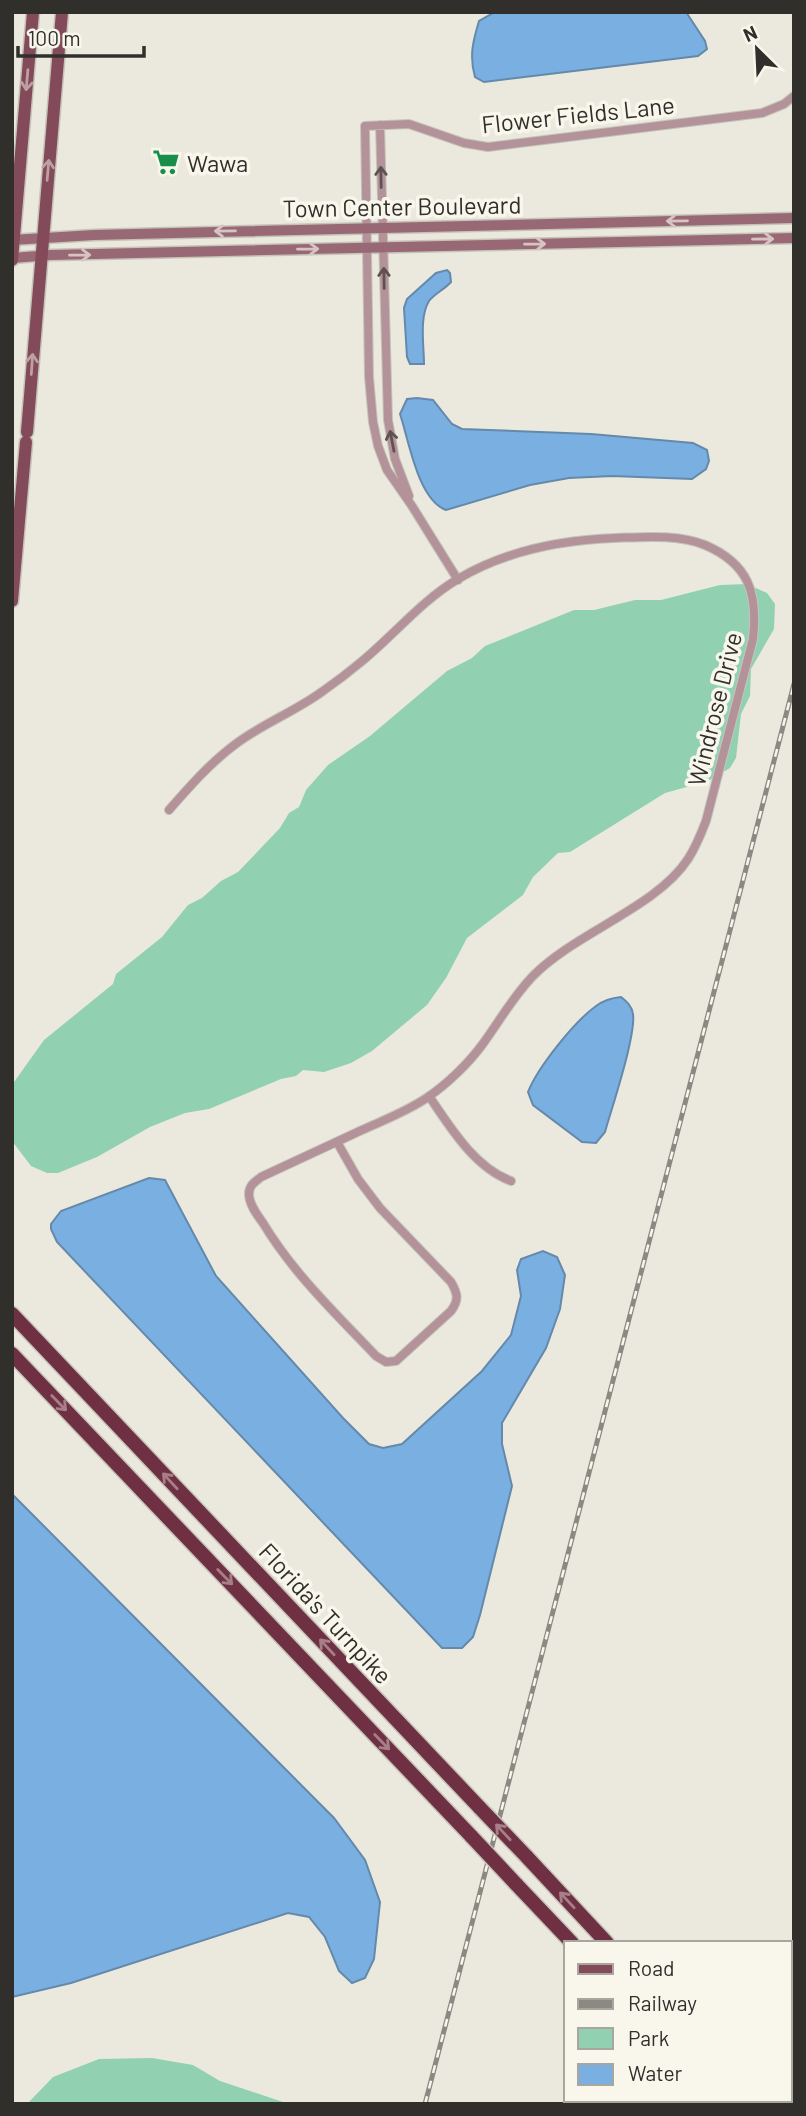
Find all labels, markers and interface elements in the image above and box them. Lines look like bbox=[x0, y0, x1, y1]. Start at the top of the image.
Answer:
scale bar bbox=[18, 14, 144, 58]
north arrow bbox=[722, 14, 792, 84]
text: N bbox=[739, 20, 760, 46]
text: 100 m bbox=[28, 25, 81, 50]
one-way arrow bbox=[20, 68, 33, 91]
street label: Flower Fields Lane bbox=[480, 89, 676, 139]
supermarket icon: Wawa bbox=[151, 147, 181, 177]
place label: Wawa bbox=[187, 148, 248, 177]
one-way arrow bbox=[42, 159, 55, 182]
one-way arrow bbox=[375, 165, 388, 188]
street label: Town Center Boulevard bbox=[282, 189, 522, 223]
one-way arrow bbox=[665, 214, 688, 227]
one-way arrow bbox=[214, 225, 237, 238]
one-way arrow bbox=[751, 232, 774, 245]
one-way arrow bbox=[524, 237, 547, 251]
one-way arrow bbox=[296, 242, 319, 256]
one-way arrow bbox=[69, 248, 92, 261]
one-way arrow bbox=[377, 267, 391, 290]
one-way arrow bbox=[26, 353, 39, 376]
one-way arrow bbox=[385, 430, 398, 453]
street label: Windrose Drive bbox=[681, 629, 747, 789]
one-way arrow bbox=[51, 1395, 68, 1412]
one-way arrow bbox=[162, 1473, 179, 1490]
street label: Florida's Turnpike bbox=[253, 1537, 399, 1689]
one-way arrow bbox=[216, 1568, 233, 1585]
one-way arrow bbox=[318, 1639, 335, 1656]
one-way arrow bbox=[373, 1733, 390, 1750]
one-way arrow bbox=[494, 1824, 511, 1841]
one-way arrow bbox=[558, 1892, 575, 1909]
legend bbox=[564, 1941, 792, 2102]
text: Road bbox=[628, 1955, 674, 1980]
text: Railway bbox=[628, 1990, 697, 2015]
text: Park bbox=[628, 2025, 669, 2050]
text: Water bbox=[628, 2060, 683, 2085]

